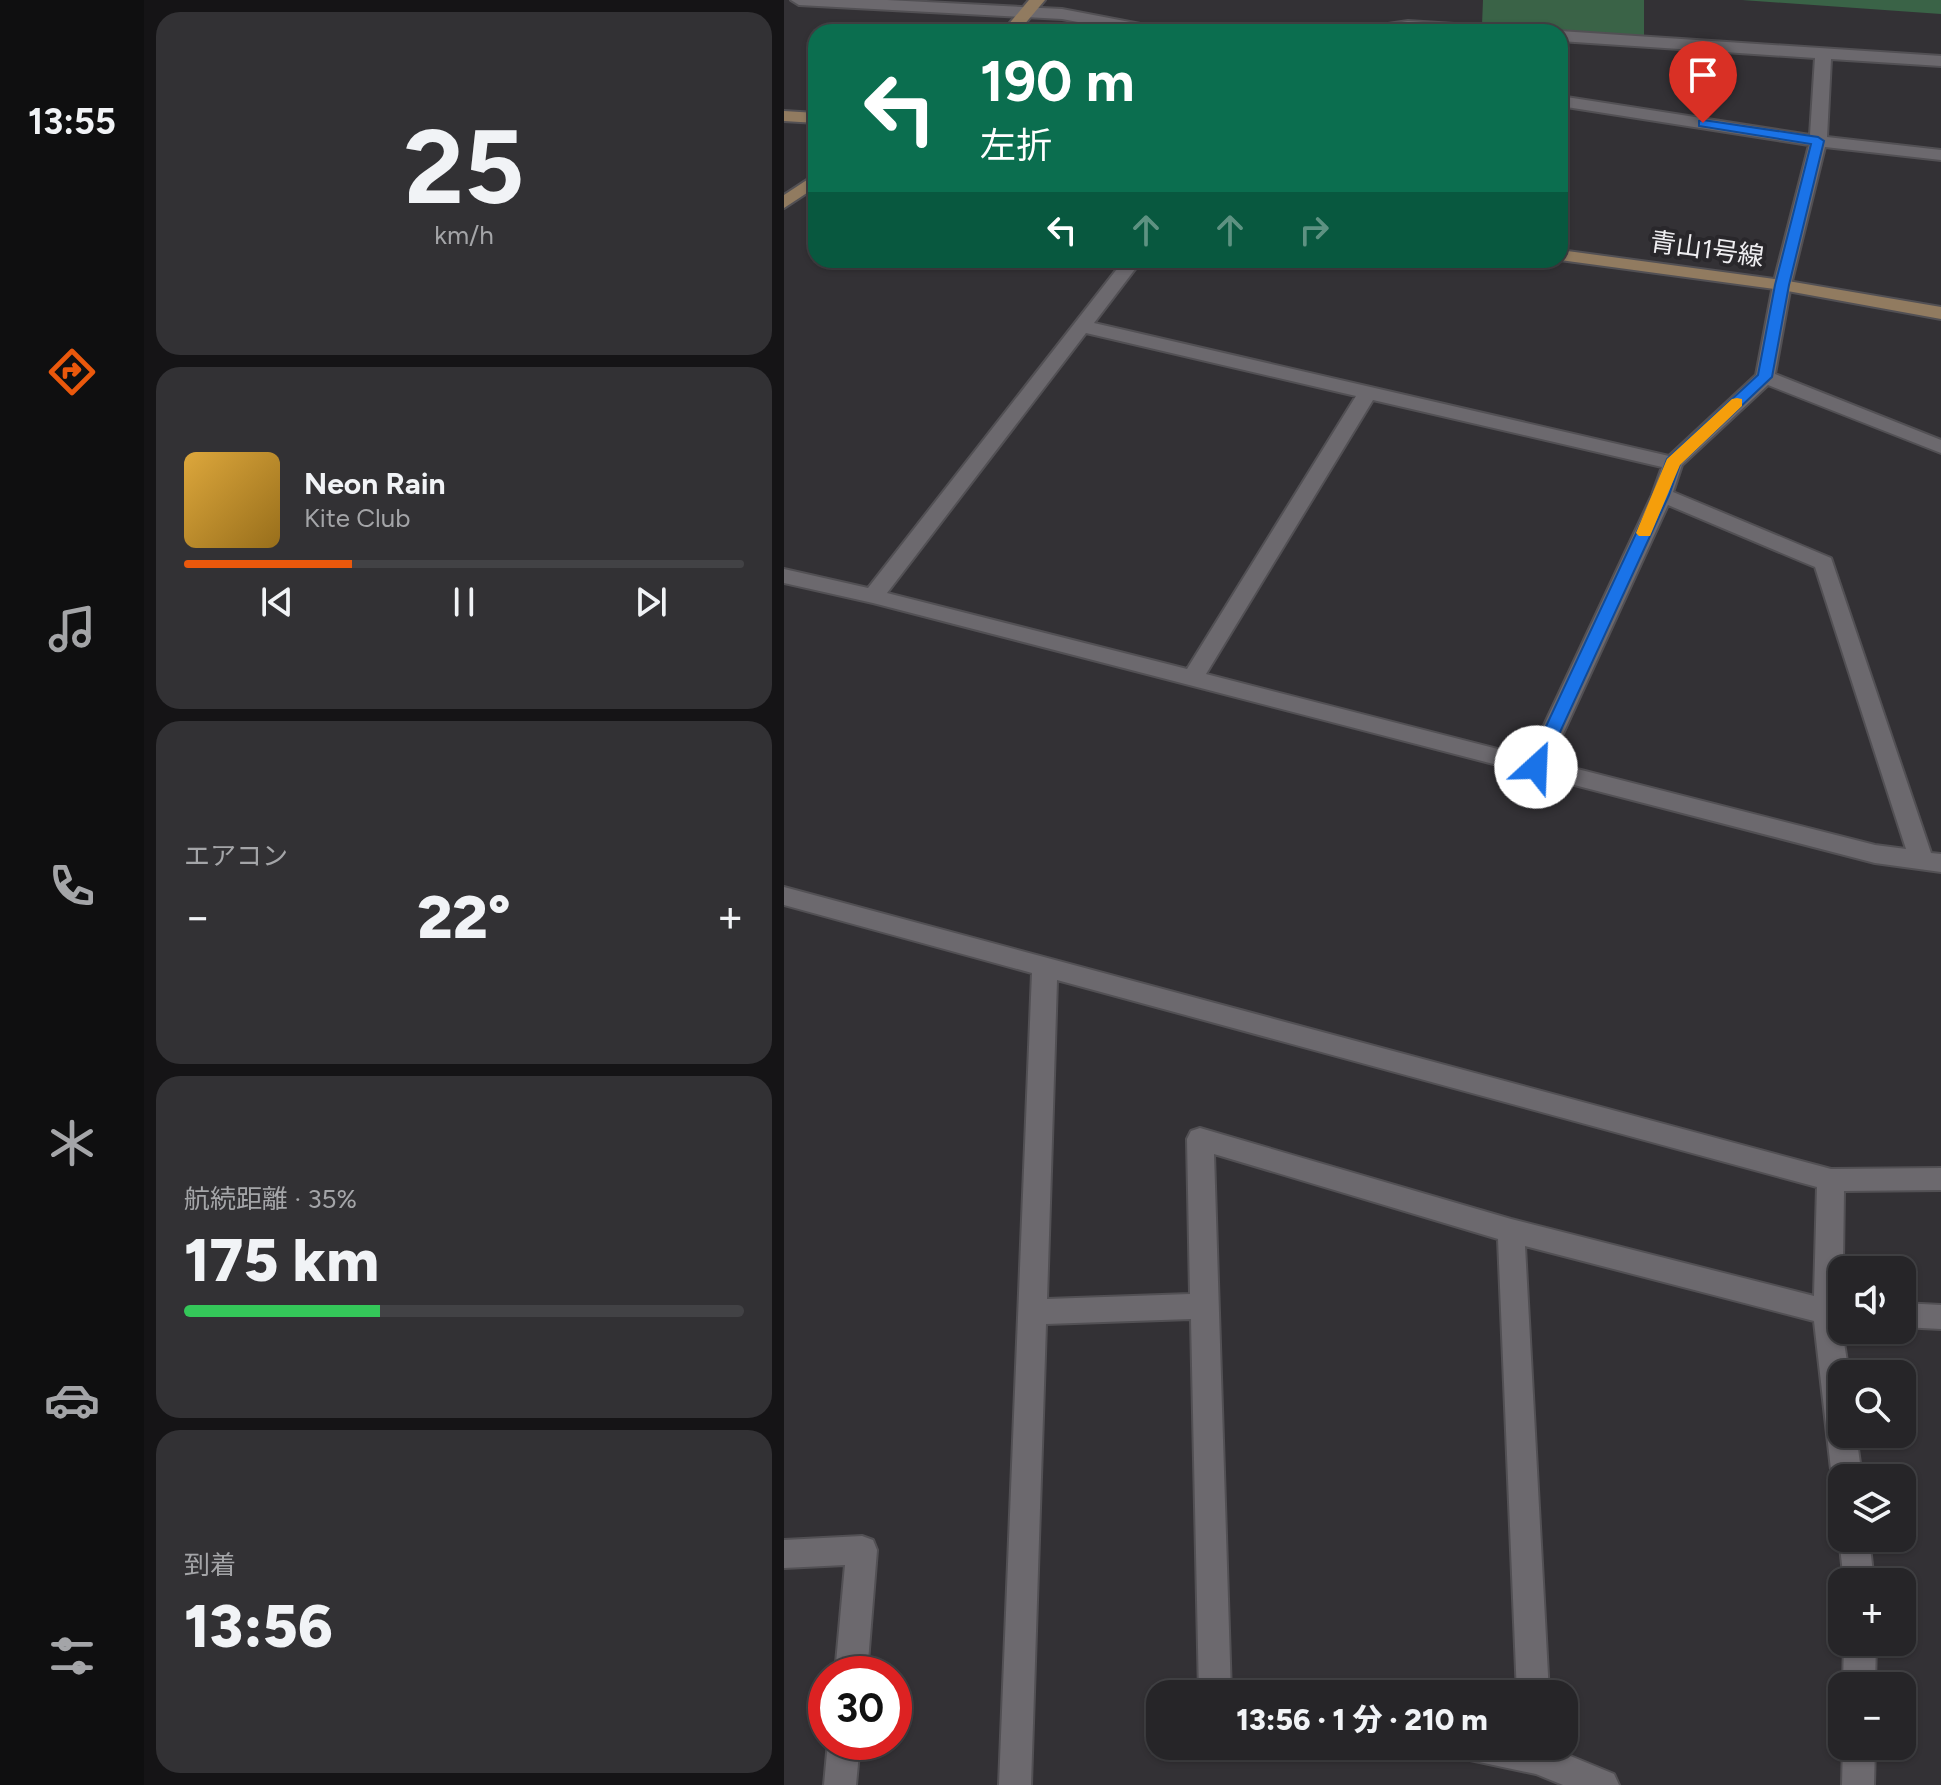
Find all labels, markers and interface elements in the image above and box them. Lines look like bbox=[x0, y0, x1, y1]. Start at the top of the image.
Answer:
pin bbox=[1669, 41, 1737, 123]
text: 190 m bbox=[980, 48, 1135, 115]
icon: arrive bbox=[1681, 53, 1725, 97]
icon: left bbox=[848, 56, 952, 160]
text: 13:55 bbox=[28, 100, 116, 143]
text: 25 bbox=[404, 104, 524, 229]
text: 左折 bbox=[980, 124, 1052, 167]
icon: left bbox=[1040, 208, 1084, 252]
icon: ahead bbox=[1124, 208, 1168, 252]
icon: ahead bbox=[1208, 208, 1252, 252]
icon: right bbox=[1292, 208, 1336, 252]
text: km/h bbox=[434, 219, 494, 251]
street label: 青山1号線 bbox=[1648, 225, 1766, 273]
icon: directions bbox=[44, 344, 100, 400]
text: Neon Rain bbox=[304, 465, 446, 502]
text: Kite Club bbox=[304, 502, 410, 534]
icon: previous bbox=[255, 580, 299, 624]
icon: pause bbox=[442, 580, 486, 624]
icon: next bbox=[629, 580, 673, 624]
icon: music bbox=[44, 601, 100, 657]
position arrow bbox=[1494, 725, 1578, 809]
text: エアコン bbox=[184, 840, 288, 872]
icon: phone bbox=[44, 858, 100, 914]
text: 22° bbox=[417, 881, 511, 953]
text: − bbox=[184, 890, 211, 943]
text: + bbox=[717, 890, 744, 943]
icon: climate bbox=[44, 1115, 100, 1171]
text: 航続距離 · 35% bbox=[184, 1183, 357, 1215]
text: 175 km bbox=[184, 1224, 379, 1296]
map controls bbox=[1828, 1256, 1916, 1760]
button: sound bbox=[1828, 1256, 1916, 1344]
button: search bbox=[1828, 1360, 1916, 1448]
icon: car bbox=[44, 1372, 100, 1428]
button: layers bbox=[1828, 1464, 1916, 1552]
text: 到着 bbox=[184, 1549, 236, 1581]
button: + bbox=[1828, 1568, 1916, 1656]
text: 13:56 bbox=[184, 1590, 333, 1662]
icon: filters bbox=[44, 1628, 100, 1684]
speed limit sign: 30 bbox=[808, 1656, 912, 1760]
button: − bbox=[1828, 1672, 1916, 1760]
text: 13:56 · 1 分 · 210 m bbox=[1236, 1701, 1488, 1738]

